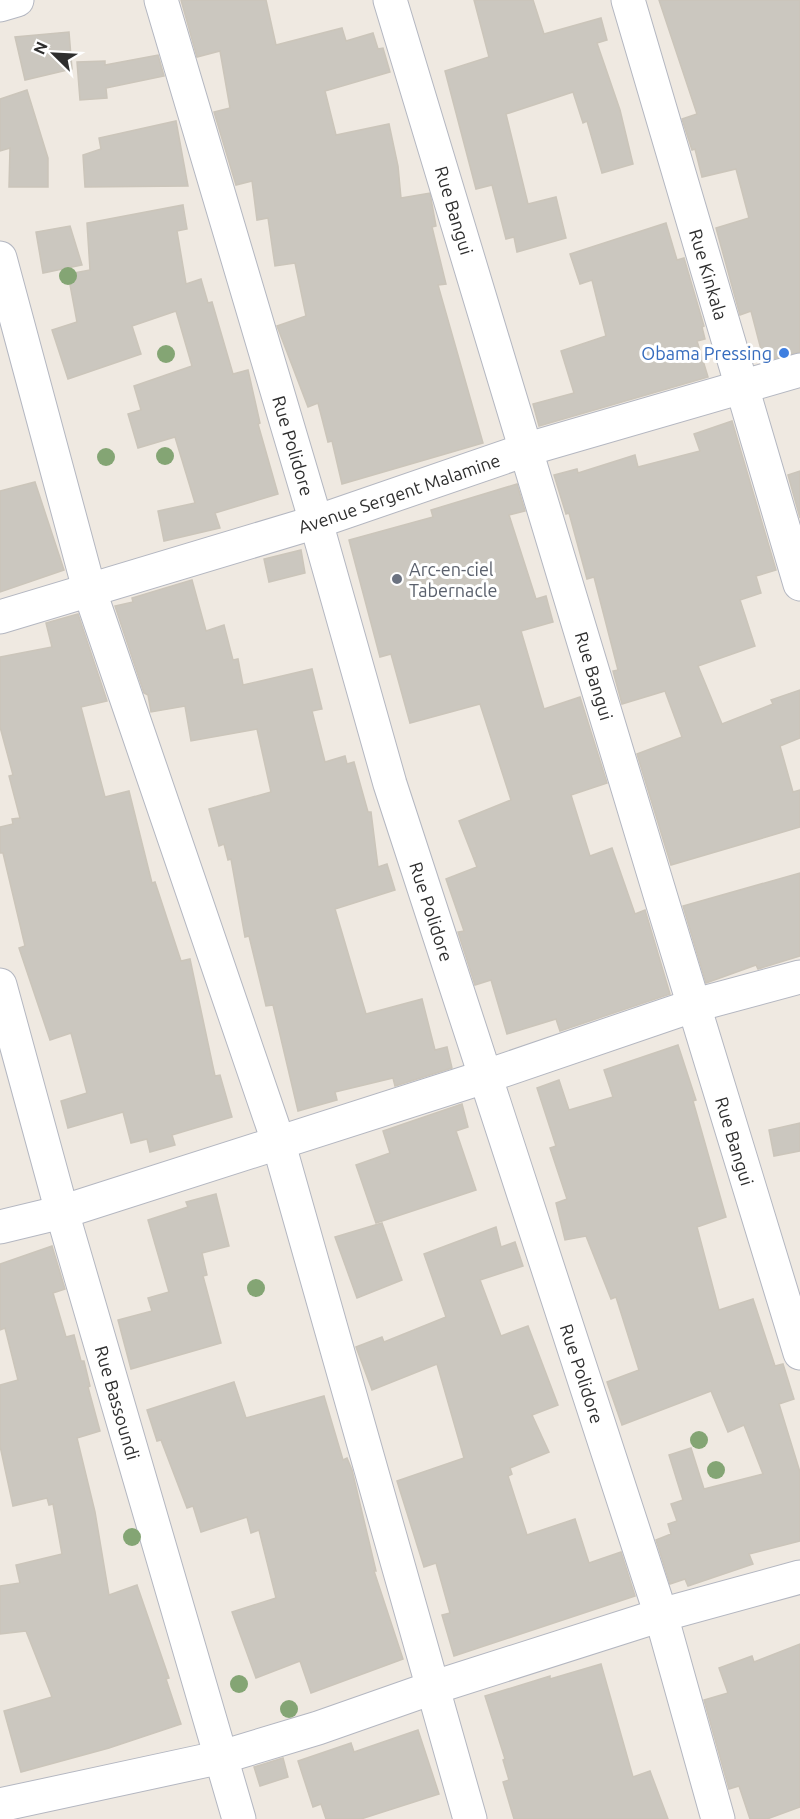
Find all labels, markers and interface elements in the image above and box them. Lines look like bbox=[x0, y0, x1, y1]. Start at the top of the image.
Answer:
north arrow bbox=[24, 24, 84, 84]
text: N bbox=[30, 39, 51, 57]
street label: Rue Bangui bbox=[432, 164, 477, 257]
street label: Rue Kinkala bbox=[686, 226, 732, 322]
place label: Obama Pressing bbox=[641, 343, 772, 363]
marker: Obama Pressing bbox=[777, 346, 791, 360]
street label: Rue Polidore bbox=[269, 393, 318, 498]
street label: Avenue Sergent Malamine bbox=[296, 449, 503, 537]
place label: Arc-en-ciel Tabernacle bbox=[409, 559, 497, 600]
marker: Arc-en-ciel Tabernacle bbox=[390, 572, 404, 586]
street label: Rue Bangui bbox=[572, 629, 617, 722]
street label: Rue Polidore bbox=[406, 859, 457, 964]
street label: Rue Bangui bbox=[712, 1094, 758, 1188]
street label: Rue Polidore bbox=[557, 1321, 608, 1426]
street label: Rue Bassoundi bbox=[92, 1343, 144, 1462]

